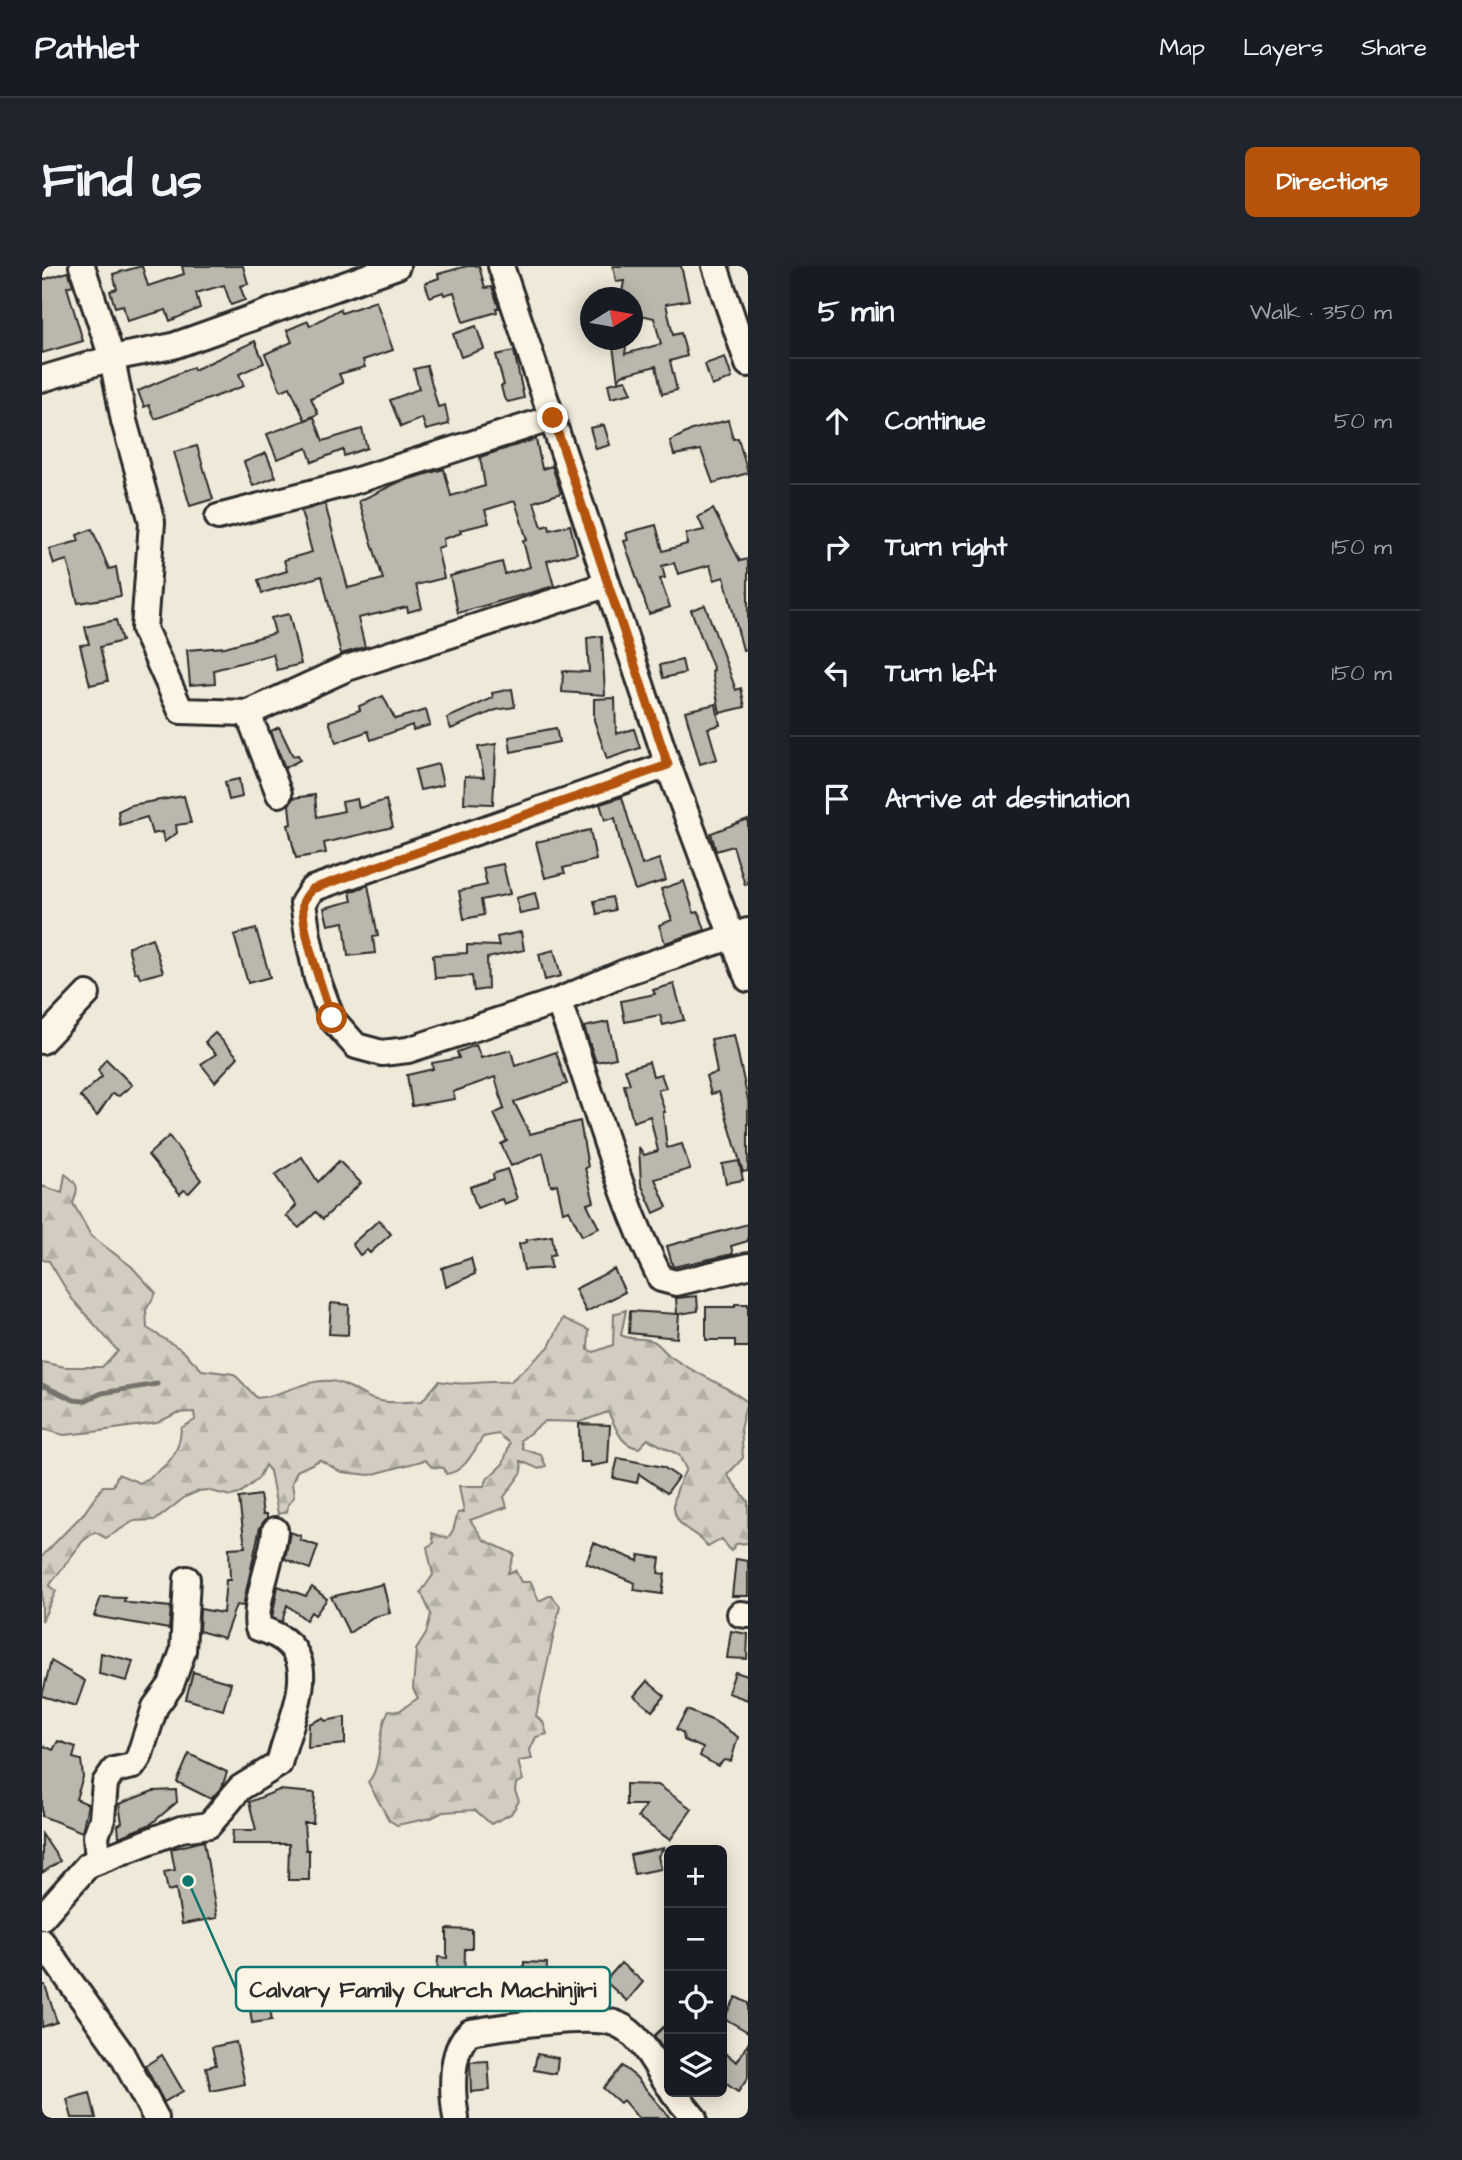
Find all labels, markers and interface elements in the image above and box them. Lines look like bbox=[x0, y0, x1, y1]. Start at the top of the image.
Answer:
text: Pathlet bbox=[35, 25, 139, 71]
text: Map bbox=[1160, 31, 1205, 65]
text: Layers bbox=[1243, 31, 1323, 65]
text: Share bbox=[1361, 31, 1427, 65]
button: Directions bbox=[1245, 147, 1420, 217]
text: Find us bbox=[42, 148, 202, 216]
north arrow bbox=[580, 287, 643, 350]
text: 5 min bbox=[818, 291, 894, 333]
text: Walk · 350 m bbox=[1250, 296, 1392, 328]
route end bbox=[537, 402, 568, 433]
icon: ahead bbox=[818, 402, 856, 440]
text: Continue bbox=[885, 403, 986, 439]
text: 50 m bbox=[1334, 405, 1392, 437]
icon: right bbox=[818, 528, 856, 566]
text: Turn right bbox=[885, 529, 1007, 565]
text: 150 m bbox=[1331, 531, 1392, 563]
icon: left bbox=[818, 654, 856, 692]
text: Turn left bbox=[885, 655, 996, 691]
text: 150 m bbox=[1331, 657, 1392, 689]
icon: arrive bbox=[818, 780, 856, 818]
text: Arrive at destination bbox=[885, 781, 1130, 817]
route start bbox=[316, 1002, 347, 1033]
map controls bbox=[664, 1845, 727, 2097]
button: + bbox=[664, 1845, 727, 1908]
button: − bbox=[664, 1908, 727, 1971]
callout: Calvary Family Church Machinjiri bbox=[236, 1967, 610, 2011]
button: locate bbox=[664, 1971, 727, 2034]
text: Calvary Family Church Machinjiri bbox=[250, 1974, 597, 2008]
button: layers bbox=[664, 2034, 727, 2097]

